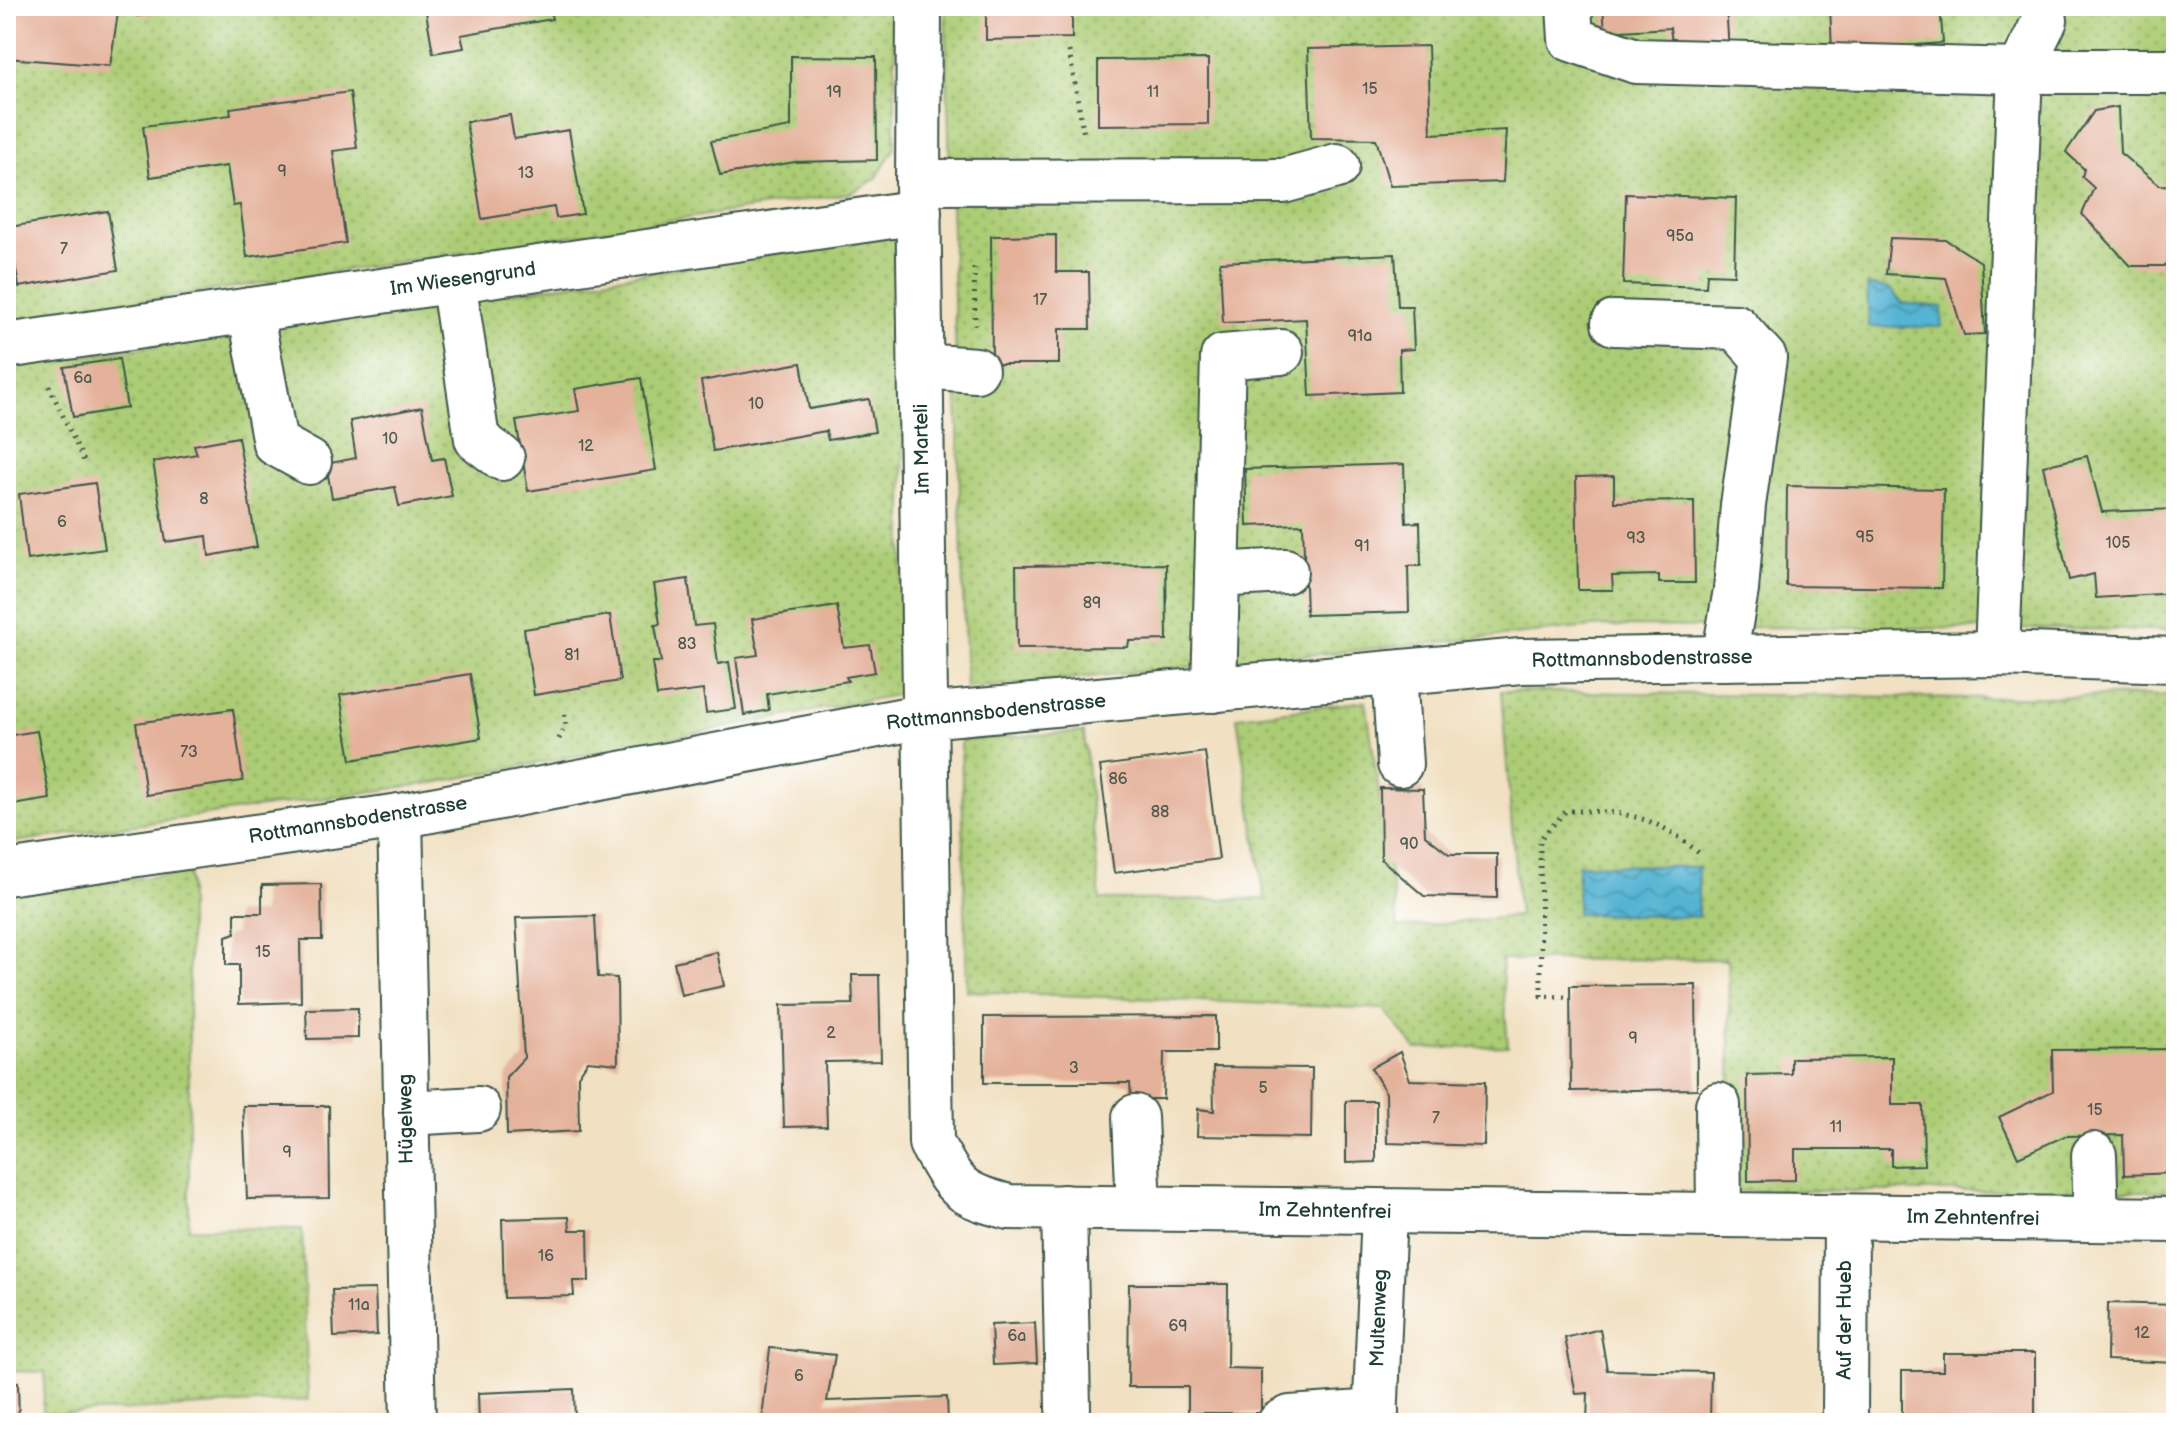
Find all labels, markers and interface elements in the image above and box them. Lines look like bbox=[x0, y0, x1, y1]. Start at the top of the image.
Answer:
house number: 15 bbox=[1362, 80, 1378, 99]
house number: 19 bbox=[826, 83, 842, 102]
house number: 11 bbox=[1147, 83, 1159, 102]
house number: 9 bbox=[277, 162, 287, 181]
house number: 13 bbox=[518, 164, 534, 183]
house number: 95a bbox=[1666, 227, 1694, 246]
house number: 7 bbox=[60, 240, 68, 259]
street label: Im Wiesengrund bbox=[389, 257, 537, 301]
house number: 17 bbox=[1033, 291, 1047, 310]
house number: 91a bbox=[1348, 327, 1372, 346]
house number: 6a bbox=[74, 369, 92, 388]
house number: 10 bbox=[748, 395, 764, 414]
street label: Im Marteli bbox=[909, 403, 935, 495]
house number: 10 bbox=[382, 430, 398, 449]
house number: 12 bbox=[578, 437, 594, 456]
house number: 8 bbox=[199, 490, 209, 509]
house number: 6 bbox=[57, 513, 67, 532]
house number: 95 bbox=[1856, 528, 1874, 547]
house number: 93 bbox=[1626, 529, 1646, 548]
house number: 105 bbox=[2106, 534, 2130, 553]
house number: 91 bbox=[1354, 537, 1370, 556]
house number: 89 bbox=[1083, 594, 1101, 613]
house number: 83 bbox=[677, 635, 697, 654]
street label: Rottmannsbodenstrasse bbox=[1531, 645, 1753, 673]
house number: 81 bbox=[564, 646, 580, 665]
street label: Rottmannsbodenstrasse bbox=[885, 689, 1107, 735]
house number: 73 bbox=[180, 743, 198, 762]
house number: 86 bbox=[1108, 770, 1128, 789]
street label: Rottmannsbodenstrasse bbox=[247, 791, 469, 849]
house number: 88 bbox=[1151, 803, 1169, 822]
house number: 90 bbox=[1400, 835, 1418, 854]
house number: 15 bbox=[255, 943, 271, 962]
house number: 2 bbox=[826, 1024, 836, 1043]
house number: 9 bbox=[1628, 1029, 1638, 1048]
house number: 3 bbox=[1069, 1059, 1079, 1078]
street label: Hügelweg bbox=[393, 1074, 419, 1164]
house number: 5 bbox=[1258, 1079, 1268, 1098]
house number: 15 bbox=[2087, 1101, 2103, 1120]
house number: 7 bbox=[1432, 1109, 1440, 1128]
house number: 11 bbox=[1830, 1118, 1842, 1137]
house number: 9 bbox=[282, 1143, 292, 1162]
street label: Im Zehntenfrei bbox=[1258, 1198, 1392, 1224]
street label: Im Zehntenfrei bbox=[1906, 1205, 2040, 1231]
house number: 16 bbox=[538, 1247, 554, 1266]
street label: Auf der Hueb bbox=[1833, 1260, 1857, 1380]
street label: Multenweg bbox=[1365, 1269, 1393, 1367]
house number: 11a bbox=[348, 1296, 370, 1315]
house number: 69 bbox=[1168, 1317, 1188, 1336]
house number: 12 bbox=[2134, 1324, 2150, 1343]
house number: 6a bbox=[1008, 1327, 1026, 1346]
house number: 6 bbox=[794, 1367, 804, 1386]

